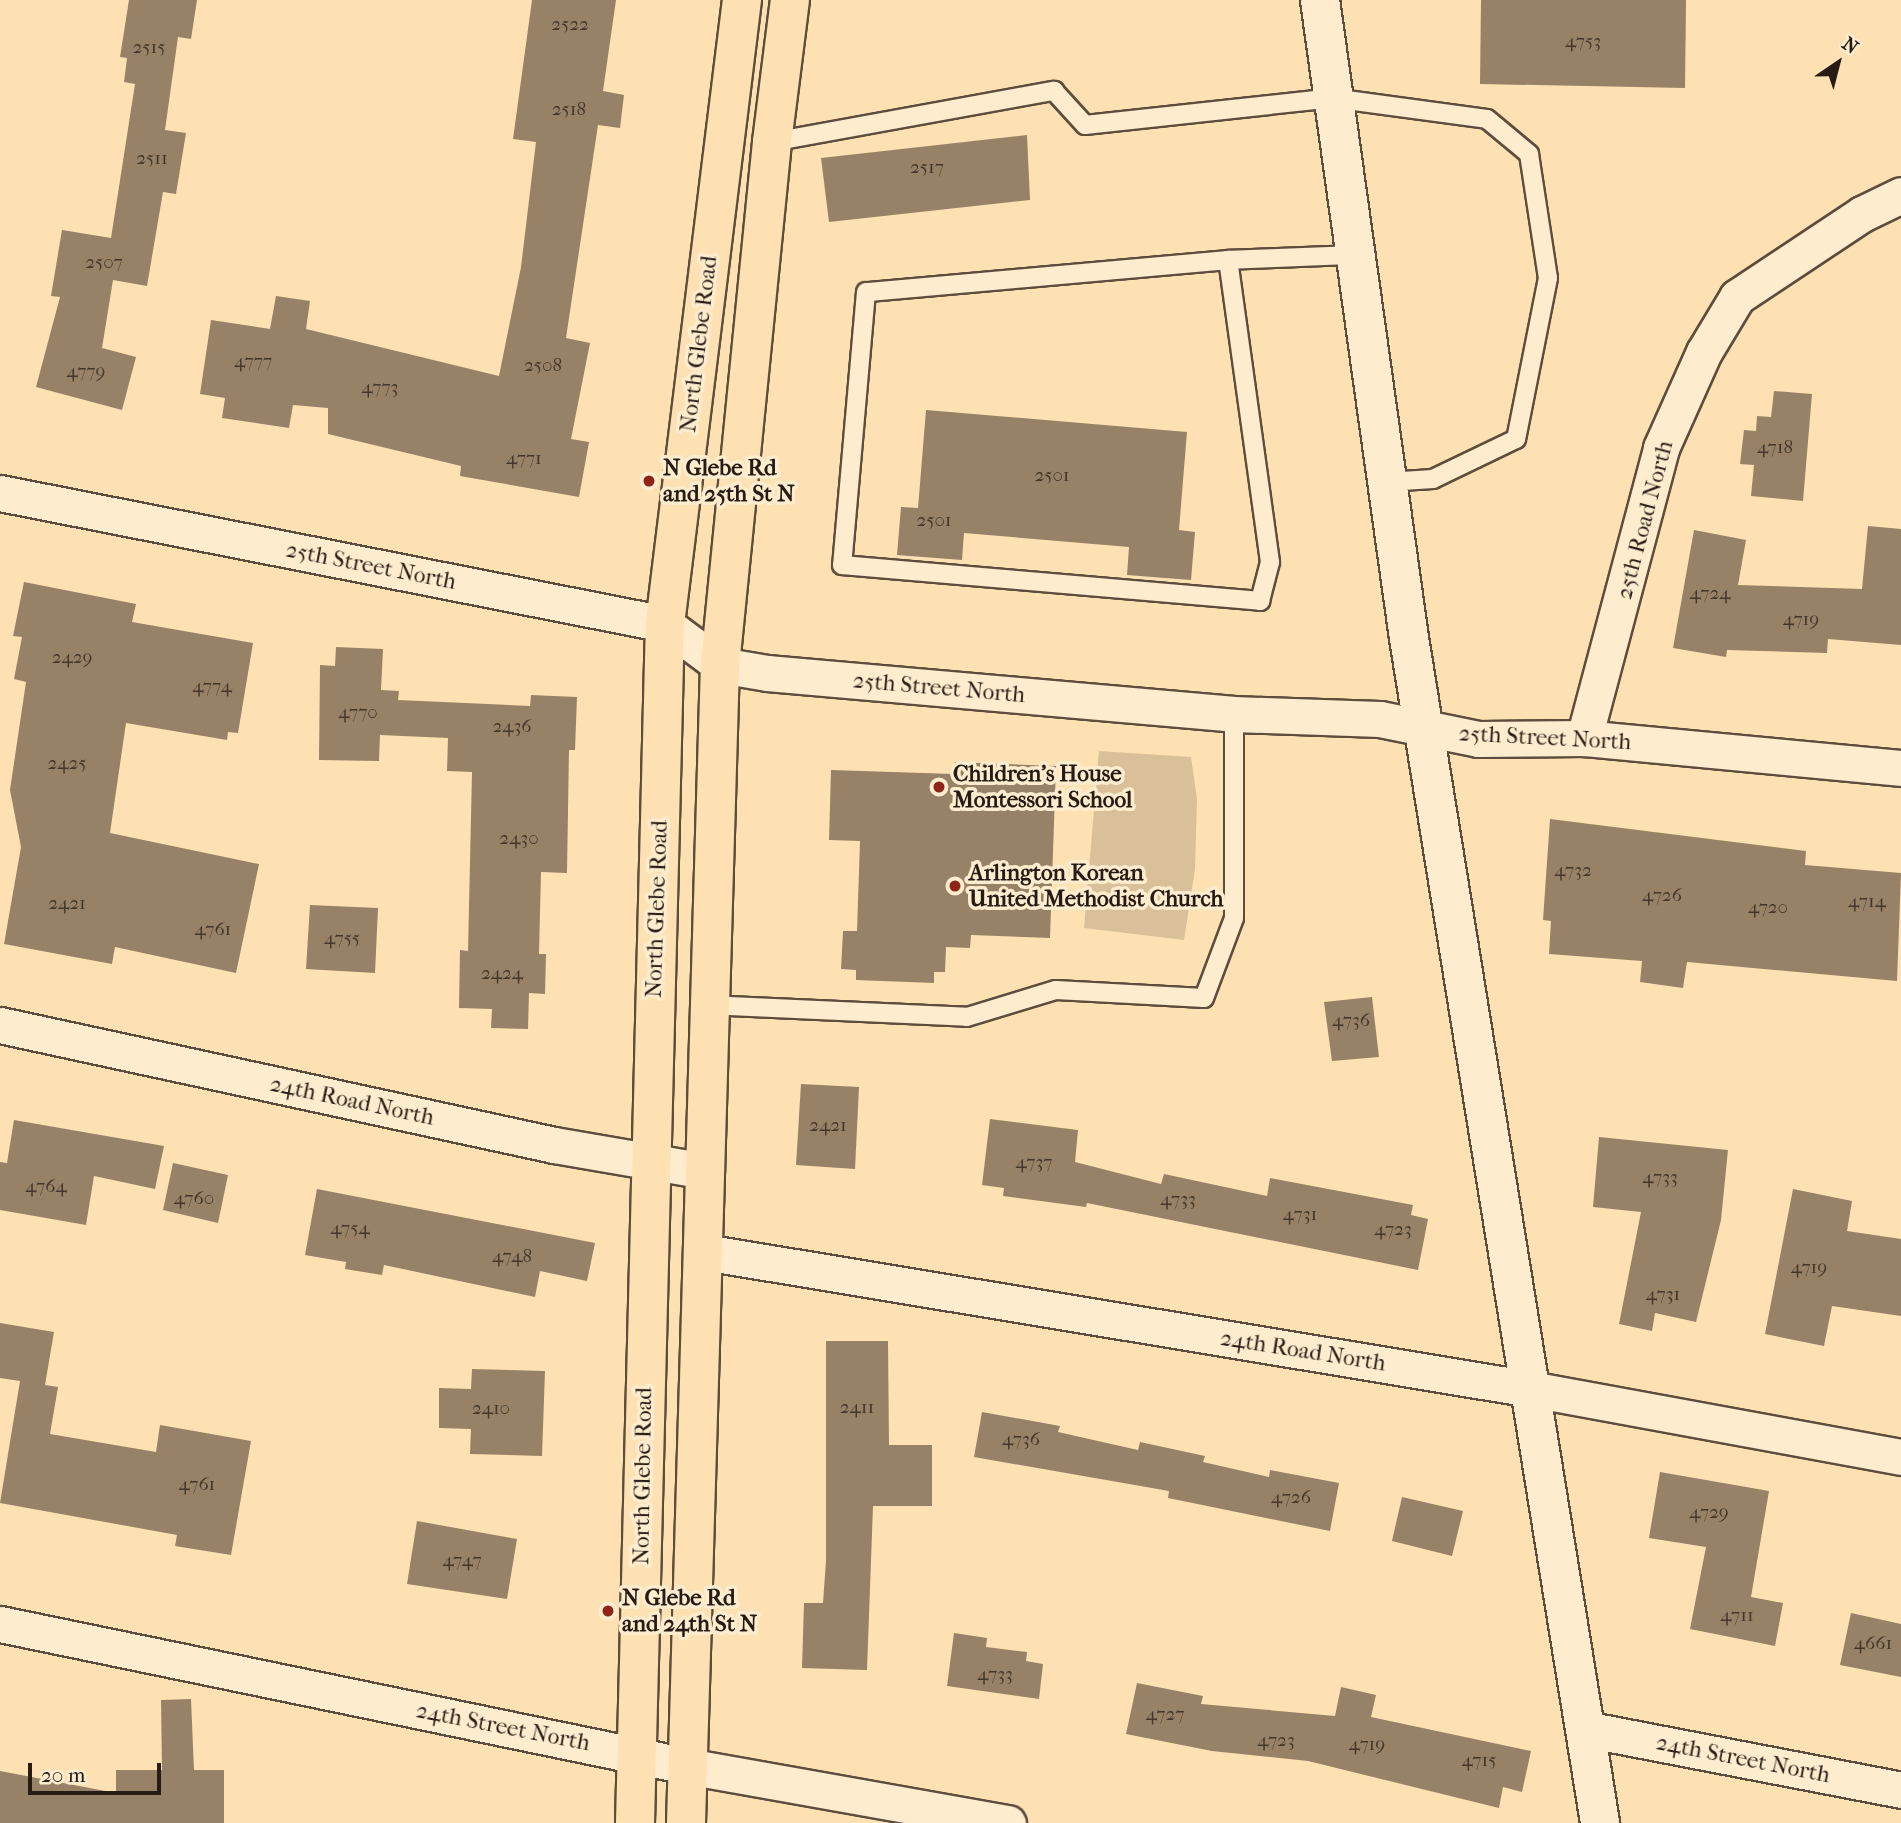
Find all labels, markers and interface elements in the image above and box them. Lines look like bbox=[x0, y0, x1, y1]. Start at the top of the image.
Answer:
house number: 2522 bbox=[551, 14, 589, 36]
north arrow bbox=[1803, 28, 1873, 98]
house number: 4753 bbox=[1565, 31, 1601, 53]
text: N bbox=[1838, 33, 1862, 59]
house number: 2515 bbox=[133, 37, 165, 59]
house number: 2518 bbox=[552, 99, 586, 121]
house number: 2511 bbox=[136, 148, 168, 170]
house number: 2517 bbox=[910, 157, 944, 179]
house number: 2507 bbox=[85, 252, 123, 274]
street label: North Glebe Road bbox=[674, 254, 724, 434]
house number: 4777 bbox=[234, 351, 272, 373]
house number: 2508 bbox=[524, 355, 562, 377]
house number: 4779 bbox=[67, 361, 105, 383]
house number: 4773 bbox=[362, 377, 398, 399]
street label: 25th Road North bbox=[1611, 437, 1679, 603]
house number: 4718 bbox=[1757, 437, 1793, 459]
house number: 4771 bbox=[506, 448, 542, 470]
place label: N Glebe Rd and 25th St N bbox=[663, 454, 795, 508]
house number: 2501 bbox=[1034, 465, 1070, 487]
marker: N Glebe Rd and 25th St N bbox=[641, 473, 657, 489]
house number: 2501 bbox=[916, 510, 952, 532]
street label: 25th Street North bbox=[283, 536, 459, 596]
house number: 4724 bbox=[1690, 583, 1730, 605]
house number: 4719 bbox=[1783, 609, 1819, 631]
house number: 2429 bbox=[52, 647, 92, 669]
street label: 25th Street North bbox=[852, 667, 1026, 709]
house number: 4774 bbox=[192, 676, 232, 698]
house number: 4770 bbox=[338, 702, 378, 724]
house number: 2436 bbox=[492, 716, 532, 738]
street label: 25th Street North bbox=[1458, 720, 1632, 756]
house number: 2425 bbox=[48, 753, 86, 775]
place label: Children's House Montessori School bbox=[953, 760, 1132, 814]
marker: Children's House Montessori School bbox=[931, 779, 947, 795]
street label: North Glebe Road bbox=[640, 820, 674, 998]
house number: 2430 bbox=[499, 828, 539, 850]
place label: Arlington Korean United Methodist Church bbox=[969, 859, 1223, 913]
house number: 4732 bbox=[1554, 860, 1592, 882]
marker: Arlington Korean United Methodist Church bbox=[947, 878, 963, 894]
house number: 4726 bbox=[1642, 885, 1682, 907]
house number: 4714 bbox=[1848, 891, 1886, 913]
house number: 2421 bbox=[48, 893, 86, 915]
house number: 4720 bbox=[1748, 897, 1788, 919]
house number: 4761 bbox=[195, 919, 231, 941]
house number: 4755 bbox=[324, 928, 360, 950]
house number: 2424 bbox=[481, 963, 523, 985]
house number: 4736 bbox=[1332, 1010, 1370, 1032]
street label: 24th Road North bbox=[267, 1070, 437, 1132]
house number: 2421 bbox=[809, 1115, 847, 1137]
house number: 4737 bbox=[1016, 1152, 1052, 1174]
house number: 4733 bbox=[1642, 1167, 1678, 1189]
house number: 4764 bbox=[25, 1176, 67, 1198]
house number: 4760 bbox=[174, 1188, 214, 1210]
house number: 4733 bbox=[1160, 1189, 1196, 1211]
house number: 4731 bbox=[1283, 1204, 1317, 1226]
house number: 4754 bbox=[330, 1218, 370, 1240]
house number: 4723 bbox=[1374, 1219, 1412, 1241]
house number: 4748 bbox=[492, 1246, 532, 1268]
house number: 4719 bbox=[1791, 1257, 1827, 1279]
house number: 4731 bbox=[1646, 1284, 1680, 1306]
street label: 24th Road North bbox=[1218, 1324, 1388, 1378]
street label: North Glebe Road bbox=[628, 1387, 658, 1565]
house number: 2411 bbox=[840, 1397, 874, 1419]
house number: 2410 bbox=[472, 1398, 510, 1420]
house number: 4736 bbox=[1002, 1429, 1040, 1451]
house number: 4761 bbox=[179, 1474, 215, 1496]
house number: 4726 bbox=[1271, 1487, 1311, 1509]
house number: 4729 bbox=[1689, 1502, 1729, 1524]
house number: 4747 bbox=[442, 1550, 482, 1572]
place label: N Glebe Rd and 24th St N bbox=[622, 1584, 757, 1638]
marker: N Glebe Rd and 24th St N bbox=[600, 1603, 616, 1619]
house number: 4711 bbox=[1720, 1605, 1754, 1627]
house number: 4661 bbox=[1854, 1633, 1892, 1655]
house number: 4733 bbox=[977, 1664, 1013, 1686]
street label: 24th Street North bbox=[414, 1697, 592, 1757]
house number: 4727 bbox=[1146, 1704, 1184, 1726]
street label: 24th Street North bbox=[1654, 1729, 1832, 1789]
house number: 4723 bbox=[1257, 1730, 1295, 1752]
house number: 4719 bbox=[1349, 1734, 1385, 1756]
scale bar bbox=[32, 1750, 164, 1794]
house number: 4715 bbox=[1462, 1750, 1496, 1772]
text: 20 m bbox=[41, 1763, 85, 1787]

